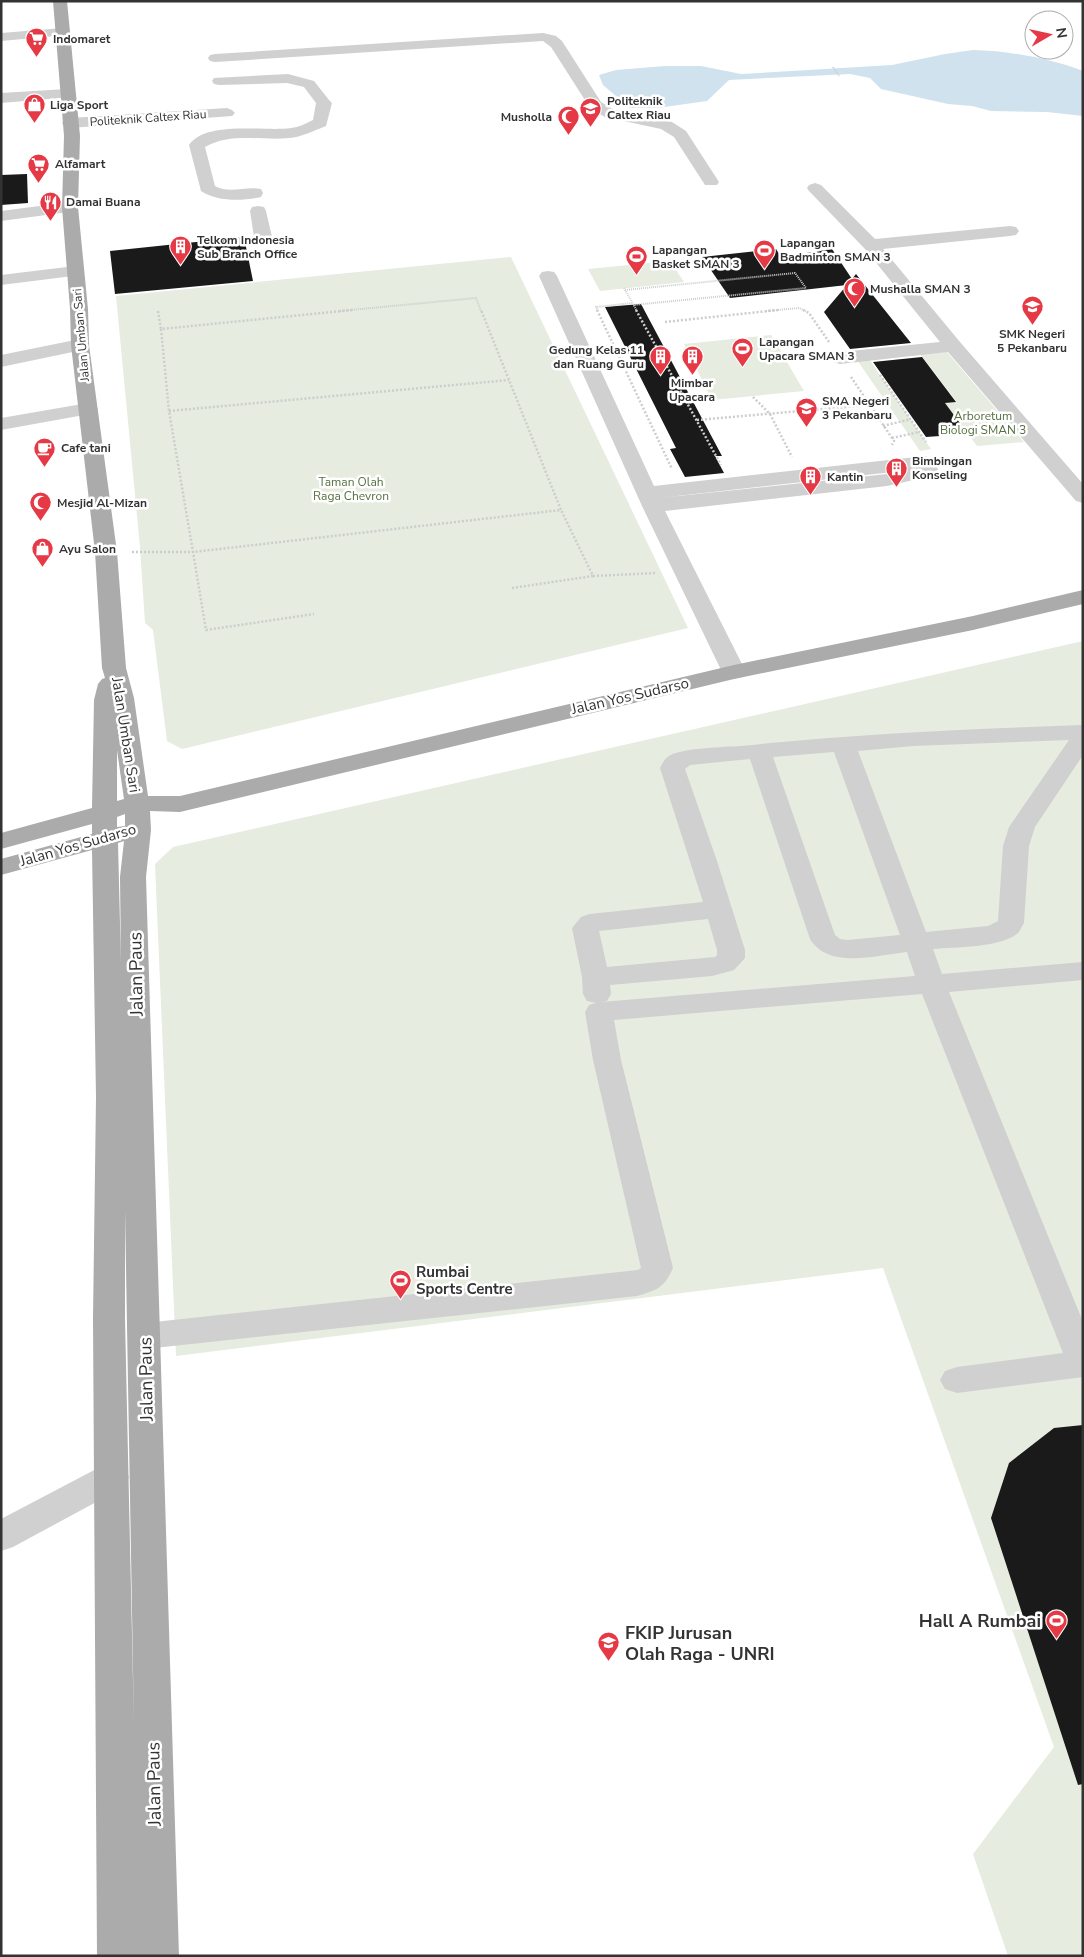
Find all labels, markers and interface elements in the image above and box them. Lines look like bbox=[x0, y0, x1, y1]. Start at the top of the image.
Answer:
north arrow bbox=[1024, 10, 1074, 60]
text: N bbox=[1051, 26, 1072, 40]
supermarket icon: Indomaret bbox=[25, 27, 49, 58]
place label: Indomaret bbox=[53, 31, 111, 47]
shop icon: Liga Sport bbox=[22, 93, 46, 124]
place label: Politeknik Caltex Riau bbox=[607, 93, 671, 123]
school or university icon: Politeknik Caltex Riau bbox=[579, 96, 603, 127]
place label: Liga Sport bbox=[50, 97, 109, 113]
mosque icon: Musholla bbox=[556, 105, 580, 136]
street label: Politeknik Caltex Riau bbox=[89, 106, 207, 130]
place label: Musholla bbox=[501, 109, 552, 125]
supermarket icon: Alfamart bbox=[27, 152, 51, 183]
place label: Alfamart bbox=[55, 156, 106, 172]
restaurant icon: Damai Buana bbox=[38, 190, 62, 221]
place label: Damai Buana bbox=[66, 194, 140, 210]
place label: Telkom Indonesia Sub Branch Office bbox=[197, 232, 298, 262]
building icon: Telkom Indonesia Sub Branch Office bbox=[169, 235, 193, 266]
place label: Lapangan Badminton SMAN 3 bbox=[780, 235, 891, 265]
sports icon: Lapangan Badminton SMAN 3 bbox=[752, 238, 776, 269]
place label: Lapangan Basket SMAN 3 bbox=[652, 242, 740, 272]
sports icon: Lapangan Basket SMAN 3 bbox=[624, 245, 648, 276]
mosque icon: Mushalla SMAN 3 bbox=[842, 277, 866, 308]
place label: Mushalla SMAN 3 bbox=[870, 281, 971, 297]
street label: Jalan Umban Sari bbox=[69, 288, 93, 383]
school or university icon: SMK Negeri 5 Pekanbaru bbox=[1020, 295, 1044, 326]
place label: SMK Negeri 5 Pekanbaru bbox=[997, 326, 1067, 356]
place label: Lapangan Upacara SMAN 3 bbox=[759, 334, 855, 364]
sports icon: Lapangan Upacara SMAN 3 bbox=[731, 337, 755, 368]
place label: Gedung Kelas 11 dan Ruang Guru bbox=[549, 342, 644, 372]
building icon: Mimbar Upacara bbox=[680, 344, 704, 375]
building icon: Gedung Kelas 11 dan Ruang Guru bbox=[648, 345, 672, 376]
place label: Mimbar Upacara bbox=[669, 375, 715, 405]
place label: SMA Negeri 3 Pekanbaru bbox=[822, 393, 892, 423]
school or university icon: SMA Negeri 3 Pekanbaru bbox=[794, 396, 818, 427]
park label: Arboretum Biologi SMAN 3 bbox=[940, 408, 1026, 438]
cafe icon: Cafe tani bbox=[33, 436, 57, 467]
place label: Cafe tani bbox=[61, 440, 111, 456]
place label: Bimbingan Konseling bbox=[912, 453, 972, 483]
building icon: Bimbingan Konseling bbox=[884, 456, 908, 487]
building icon: Kantin bbox=[799, 465, 823, 496]
place label: Kantin bbox=[827, 469, 863, 485]
park label: Taman Olah Raga Chevron bbox=[313, 474, 389, 504]
mosque icon: Mesjid Al-Mizan bbox=[29, 491, 53, 522]
place label: Mesjid Al-Mizan bbox=[57, 495, 147, 511]
shop icon: Ayu Salon bbox=[31, 537, 55, 568]
place label: Ayu Salon bbox=[59, 541, 116, 557]
street label: Jalan Yos Sudarso bbox=[568, 673, 691, 719]
street label: Jalan Umban Sari bbox=[107, 675, 145, 794]
street label: Jalan Yos Sudarso bbox=[17, 819, 138, 871]
street label: Jalan Paus bbox=[123, 932, 149, 1017]
place label: Rumbai Sports Centre bbox=[416, 1262, 513, 1299]
sports icon: Rumbai Sports Centre bbox=[388, 1269, 412, 1300]
street label: Jalan Paus bbox=[133, 1337, 159, 1422]
place label: Hall A Rumbai bbox=[919, 1609, 1041, 1633]
sports icon: Hall A Rumbai bbox=[1045, 1609, 1069, 1640]
place label: FKIP Jurusan Olah Raga - UNRI bbox=[625, 1621, 775, 1666]
school or university icon: FKIP Jurusan Olah Raga - UNRI bbox=[597, 1631, 621, 1662]
street label: Jalan Paus bbox=[141, 1742, 167, 1827]

